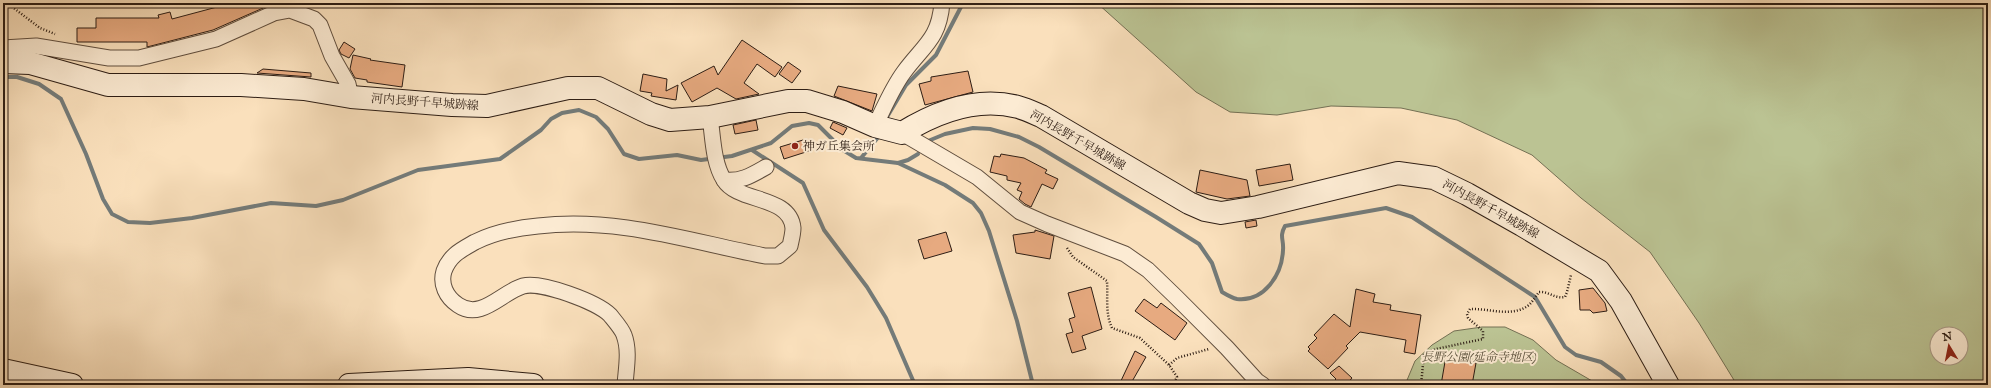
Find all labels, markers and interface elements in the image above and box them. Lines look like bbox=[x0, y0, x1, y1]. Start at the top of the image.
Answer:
street label: 河内長野千早城跡線 bbox=[371, 91, 479, 114]
street label: 河内長野千早城跡線 bbox=[1027, 107, 1128, 174]
place label: 神ガ丘集会所 bbox=[803, 139, 875, 154]
marker: 神ガ丘集会所 bbox=[790, 141, 800, 151]
street label: 河内長野千早城跡線 bbox=[1440, 177, 1542, 242]
north arrow bbox=[1929, 326, 1969, 366]
text: N bbox=[1941, 329, 1954, 345]
park label: 長野公園(延命寺地区) bbox=[1421, 350, 1537, 365]

